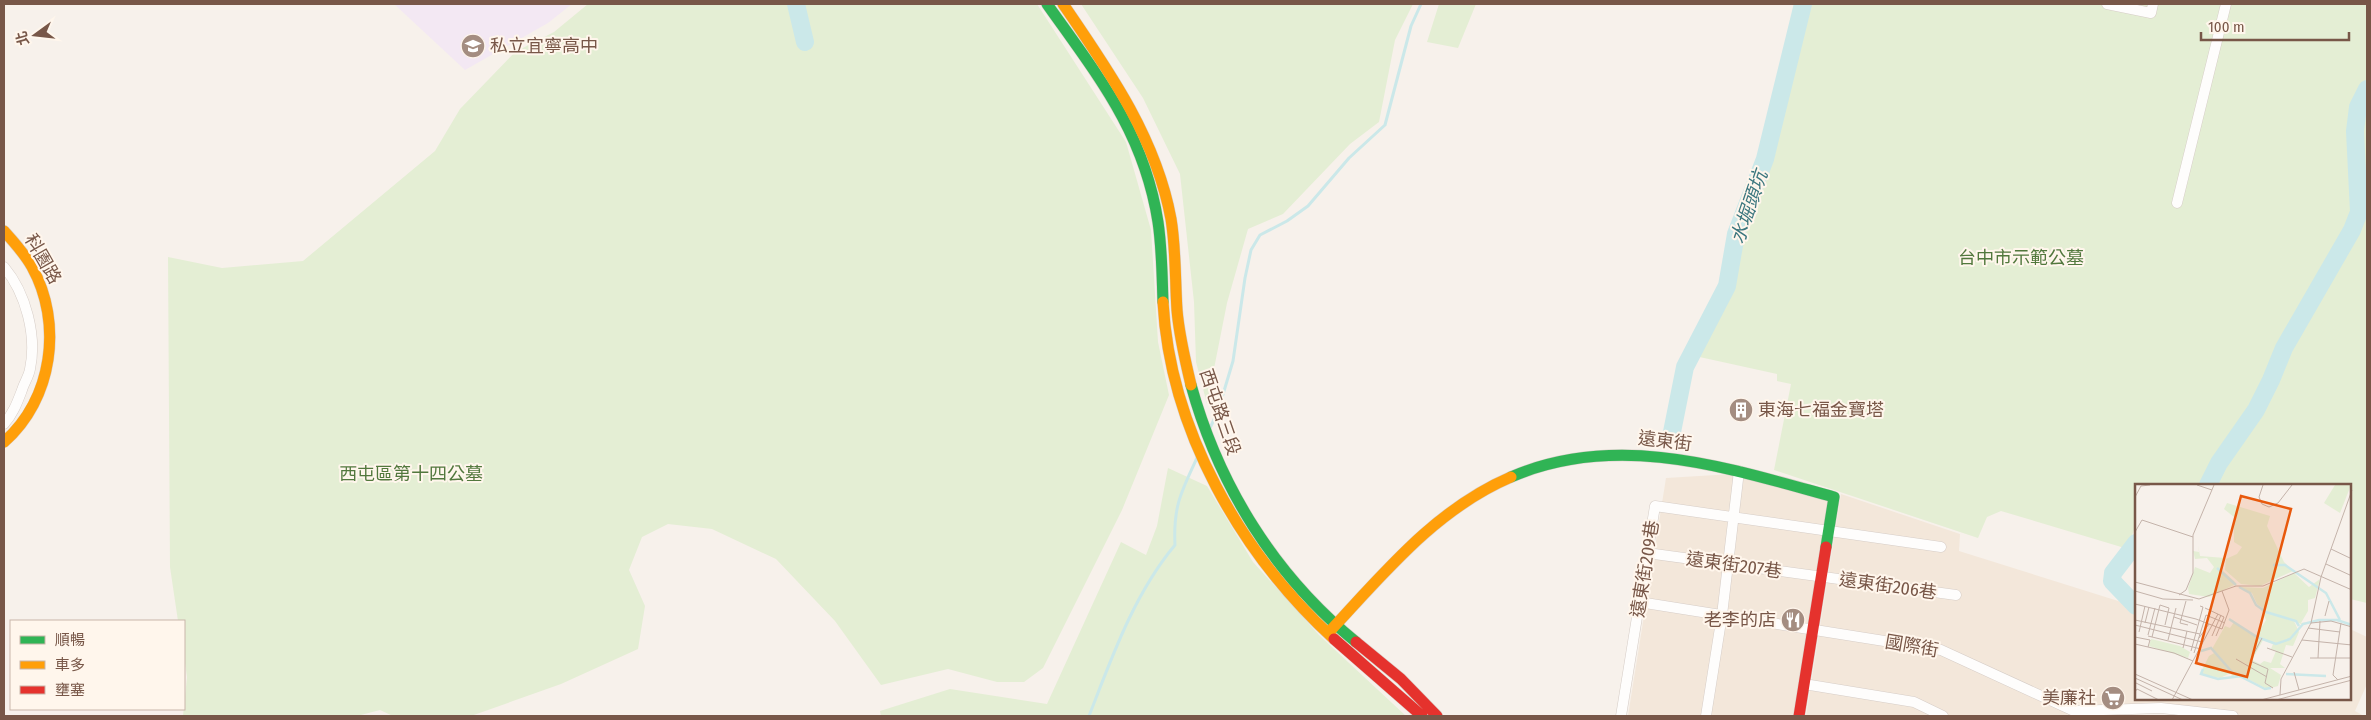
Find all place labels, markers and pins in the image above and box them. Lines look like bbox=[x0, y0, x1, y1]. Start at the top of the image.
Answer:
school or university icon: 私立宜寧高中 bbox=[460, 33, 486, 59]
place label: 私立宜寧高中 bbox=[490, 35, 598, 57]
building icon: 東海七福金寶塔 bbox=[1728, 397, 1754, 423]
place label: 東海七福金寶塔 bbox=[1758, 399, 1884, 421]
restaurant icon: 老李的店 bbox=[1780, 607, 1806, 633]
place label: 老李的店 bbox=[1704, 609, 1776, 631]
supermarket icon: 美廉社 bbox=[2100, 685, 2126, 711]
place label: 美廉社 bbox=[2042, 687, 2096, 709]

